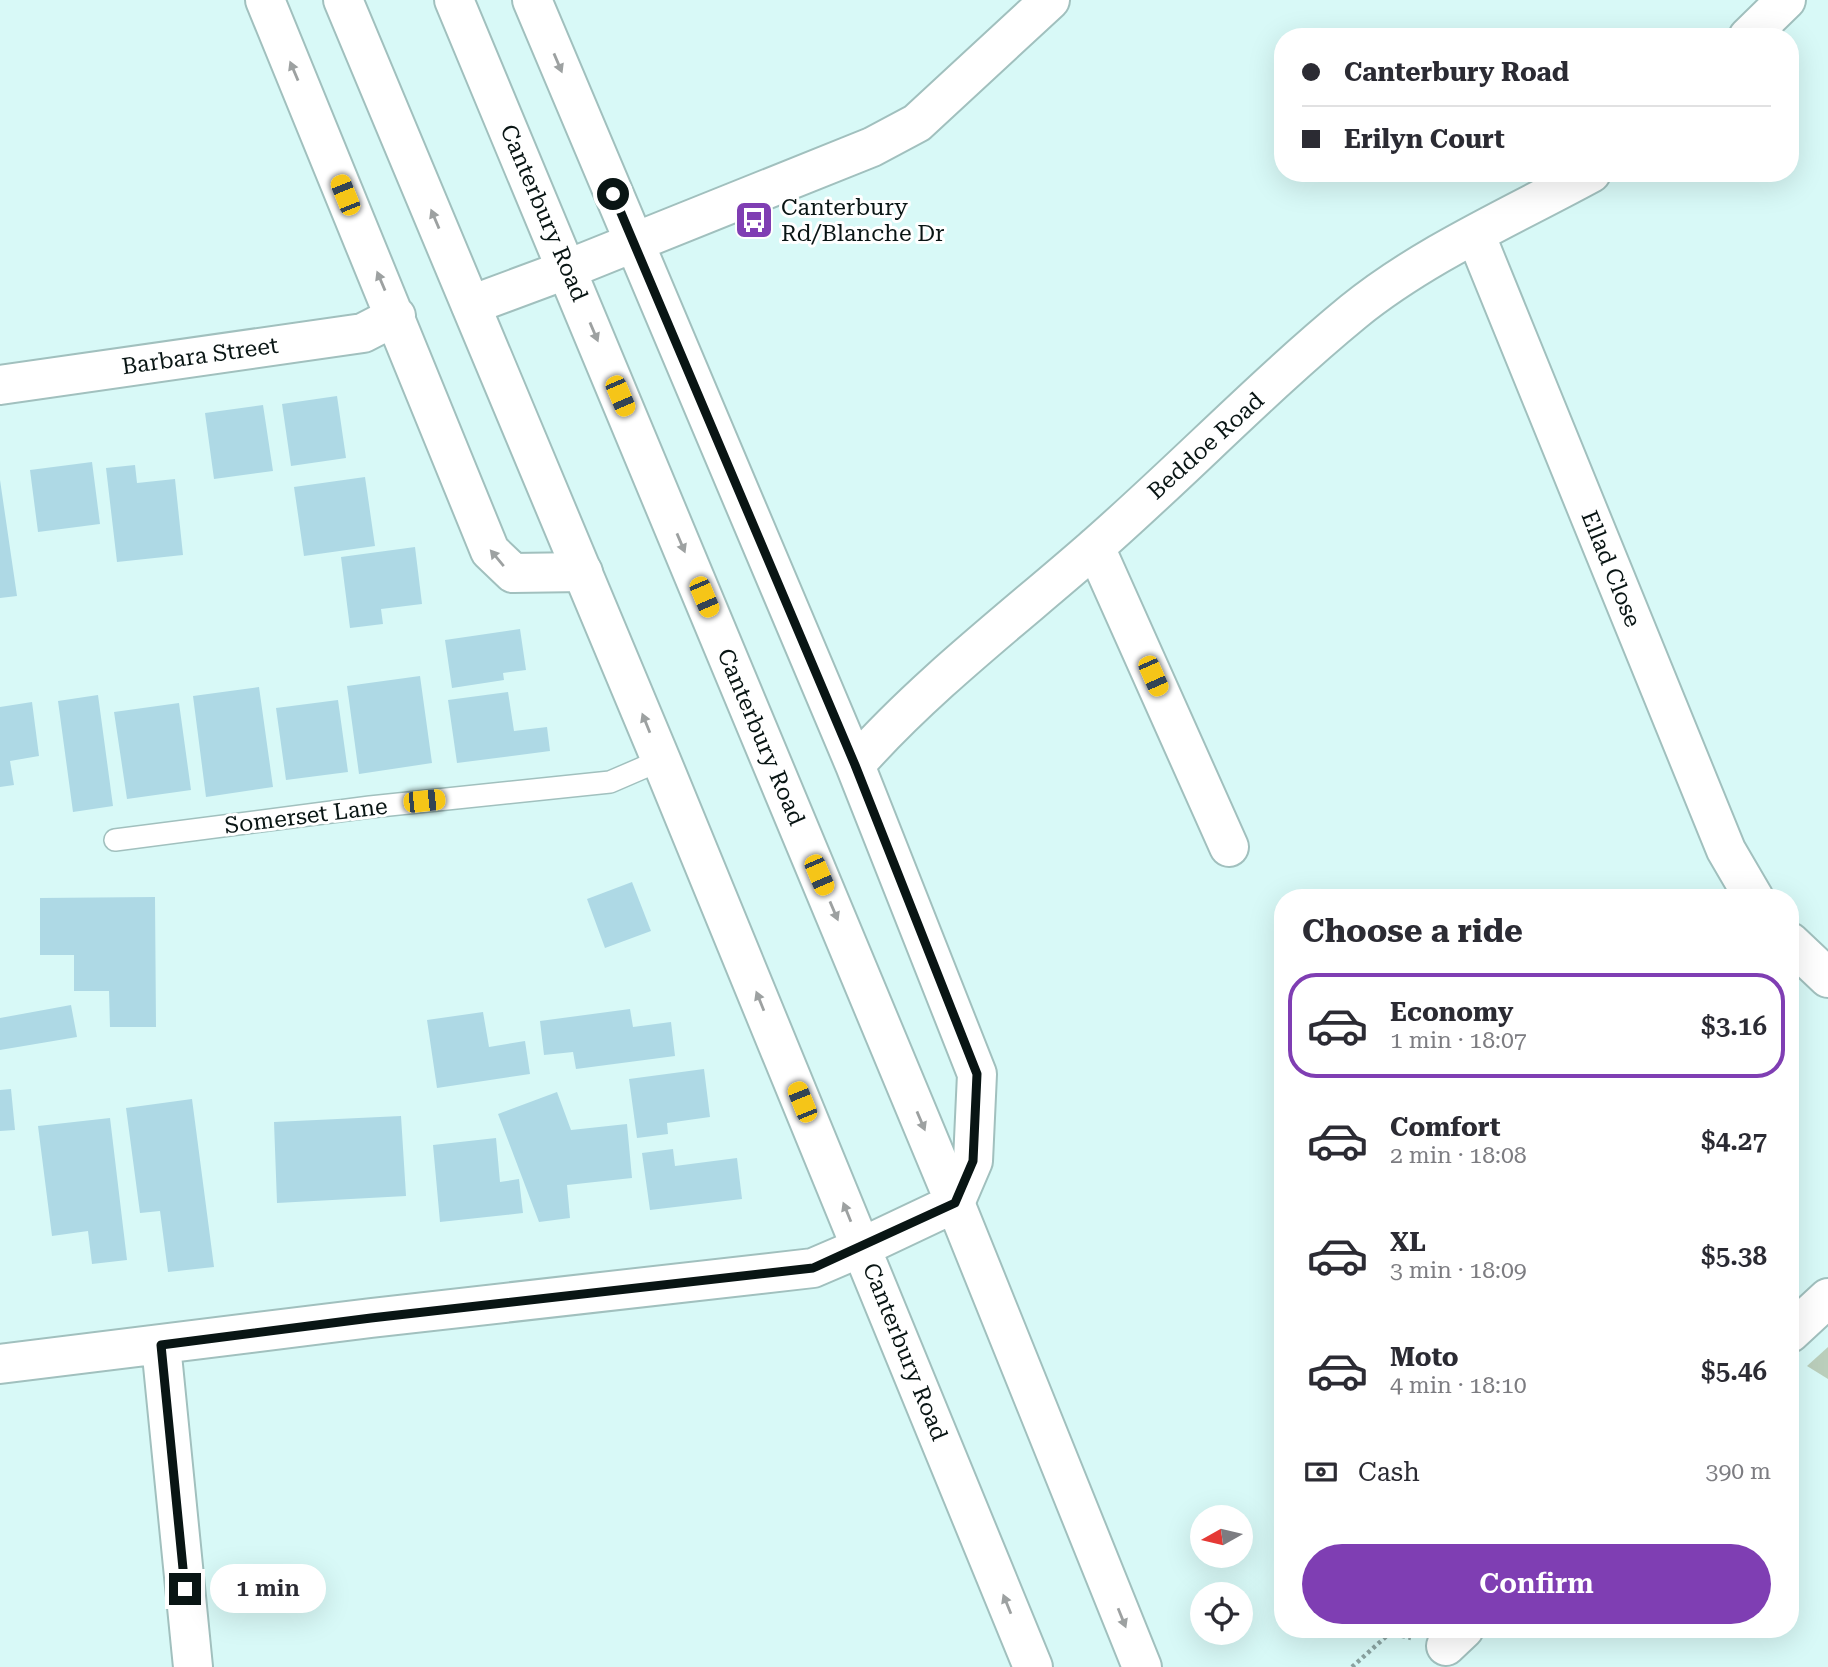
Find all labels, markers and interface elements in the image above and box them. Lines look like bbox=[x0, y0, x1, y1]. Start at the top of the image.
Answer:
one-way arrow bbox=[553, 53, 564, 74]
text: Canterbury Road bbox=[1344, 57, 1569, 87]
one-way arrow bbox=[288, 61, 300, 81]
street label: Canterbury Road bbox=[495, 121, 593, 306]
text: Erilyn Court bbox=[1344, 124, 1505, 154]
car bbox=[328, 172, 363, 218]
route start bbox=[597, 178, 629, 210]
place label: Canterbury Rd/Blanche Dr bbox=[781, 194, 945, 247]
bus stop icon: Canterbury Rd/Blanche Dr bbox=[733, 199, 775, 241]
one-way arrow bbox=[429, 209, 440, 230]
one-way arrow bbox=[375, 271, 387, 291]
one-way arrow bbox=[589, 322, 600, 343]
street label: Barbara Street bbox=[120, 332, 280, 380]
car bbox=[603, 373, 638, 419]
street label: Beddoe Road bbox=[1142, 387, 1270, 505]
street label: Ellad Close bbox=[1575, 507, 1647, 631]
one-way arrow bbox=[676, 532, 687, 553]
one-way arrow bbox=[489, 549, 505, 567]
car bbox=[687, 574, 722, 620]
street label: Canterbury Road bbox=[712, 645, 810, 830]
car bbox=[1135, 653, 1172, 699]
one-way arrow bbox=[640, 712, 651, 733]
car bbox=[403, 788, 446, 814]
street label: Somerset Lane bbox=[223, 793, 389, 839]
car bbox=[802, 852, 837, 898]
one-way arrow bbox=[828, 901, 839, 922]
text: Choose a ride bbox=[1302, 912, 1523, 950]
one-way arrow bbox=[755, 991, 766, 1012]
icon: car bbox=[1306, 994, 1369, 1057]
text: Economy bbox=[1390, 997, 1513, 1027]
text: $3.16 bbox=[1701, 1011, 1767, 1041]
text: 1 min · 18:07 bbox=[1390, 1027, 1527, 1054]
car bbox=[785, 1079, 820, 1125]
icon: car bbox=[1306, 1109, 1369, 1172]
one-way arrow bbox=[915, 1111, 926, 1132]
text: Comfort bbox=[1390, 1112, 1500, 1142]
text: $4.27 bbox=[1701, 1126, 1767, 1156]
text: 2 min · 18:08 bbox=[1390, 1142, 1527, 1169]
one-way arrow bbox=[841, 1201, 852, 1222]
icon: car bbox=[1306, 1224, 1369, 1287]
text: XL bbox=[1390, 1227, 1426, 1257]
text: $5.38 bbox=[1701, 1241, 1767, 1271]
text: 3 min · 18:09 bbox=[1390, 1257, 1527, 1284]
street label: Canterbury Road bbox=[857, 1259, 953, 1445]
icon: car bbox=[1306, 1339, 1369, 1402]
text: Moto bbox=[1390, 1342, 1459, 1372]
text: $5.46 bbox=[1701, 1356, 1767, 1386]
text: 4 min · 18:10 bbox=[1390, 1372, 1527, 1399]
icon: cash bbox=[1302, 1453, 1340, 1491]
text: Cash bbox=[1358, 1457, 1420, 1487]
text: 390 m bbox=[1706, 1458, 1771, 1485]
north arrow bbox=[1190, 1505, 1253, 1568]
map controls bbox=[1190, 1505, 1253, 1645]
button: Confirm bbox=[1302, 1544, 1771, 1624]
callout: 1 min bbox=[210, 1564, 325, 1614]
route end bbox=[169, 1573, 201, 1605]
text: 1 min bbox=[236, 1575, 300, 1602]
button: locate bbox=[1190, 1582, 1253, 1645]
one-way arrow bbox=[1001, 1593, 1012, 1614]
one-way arrow bbox=[1116, 1607, 1127, 1628]

